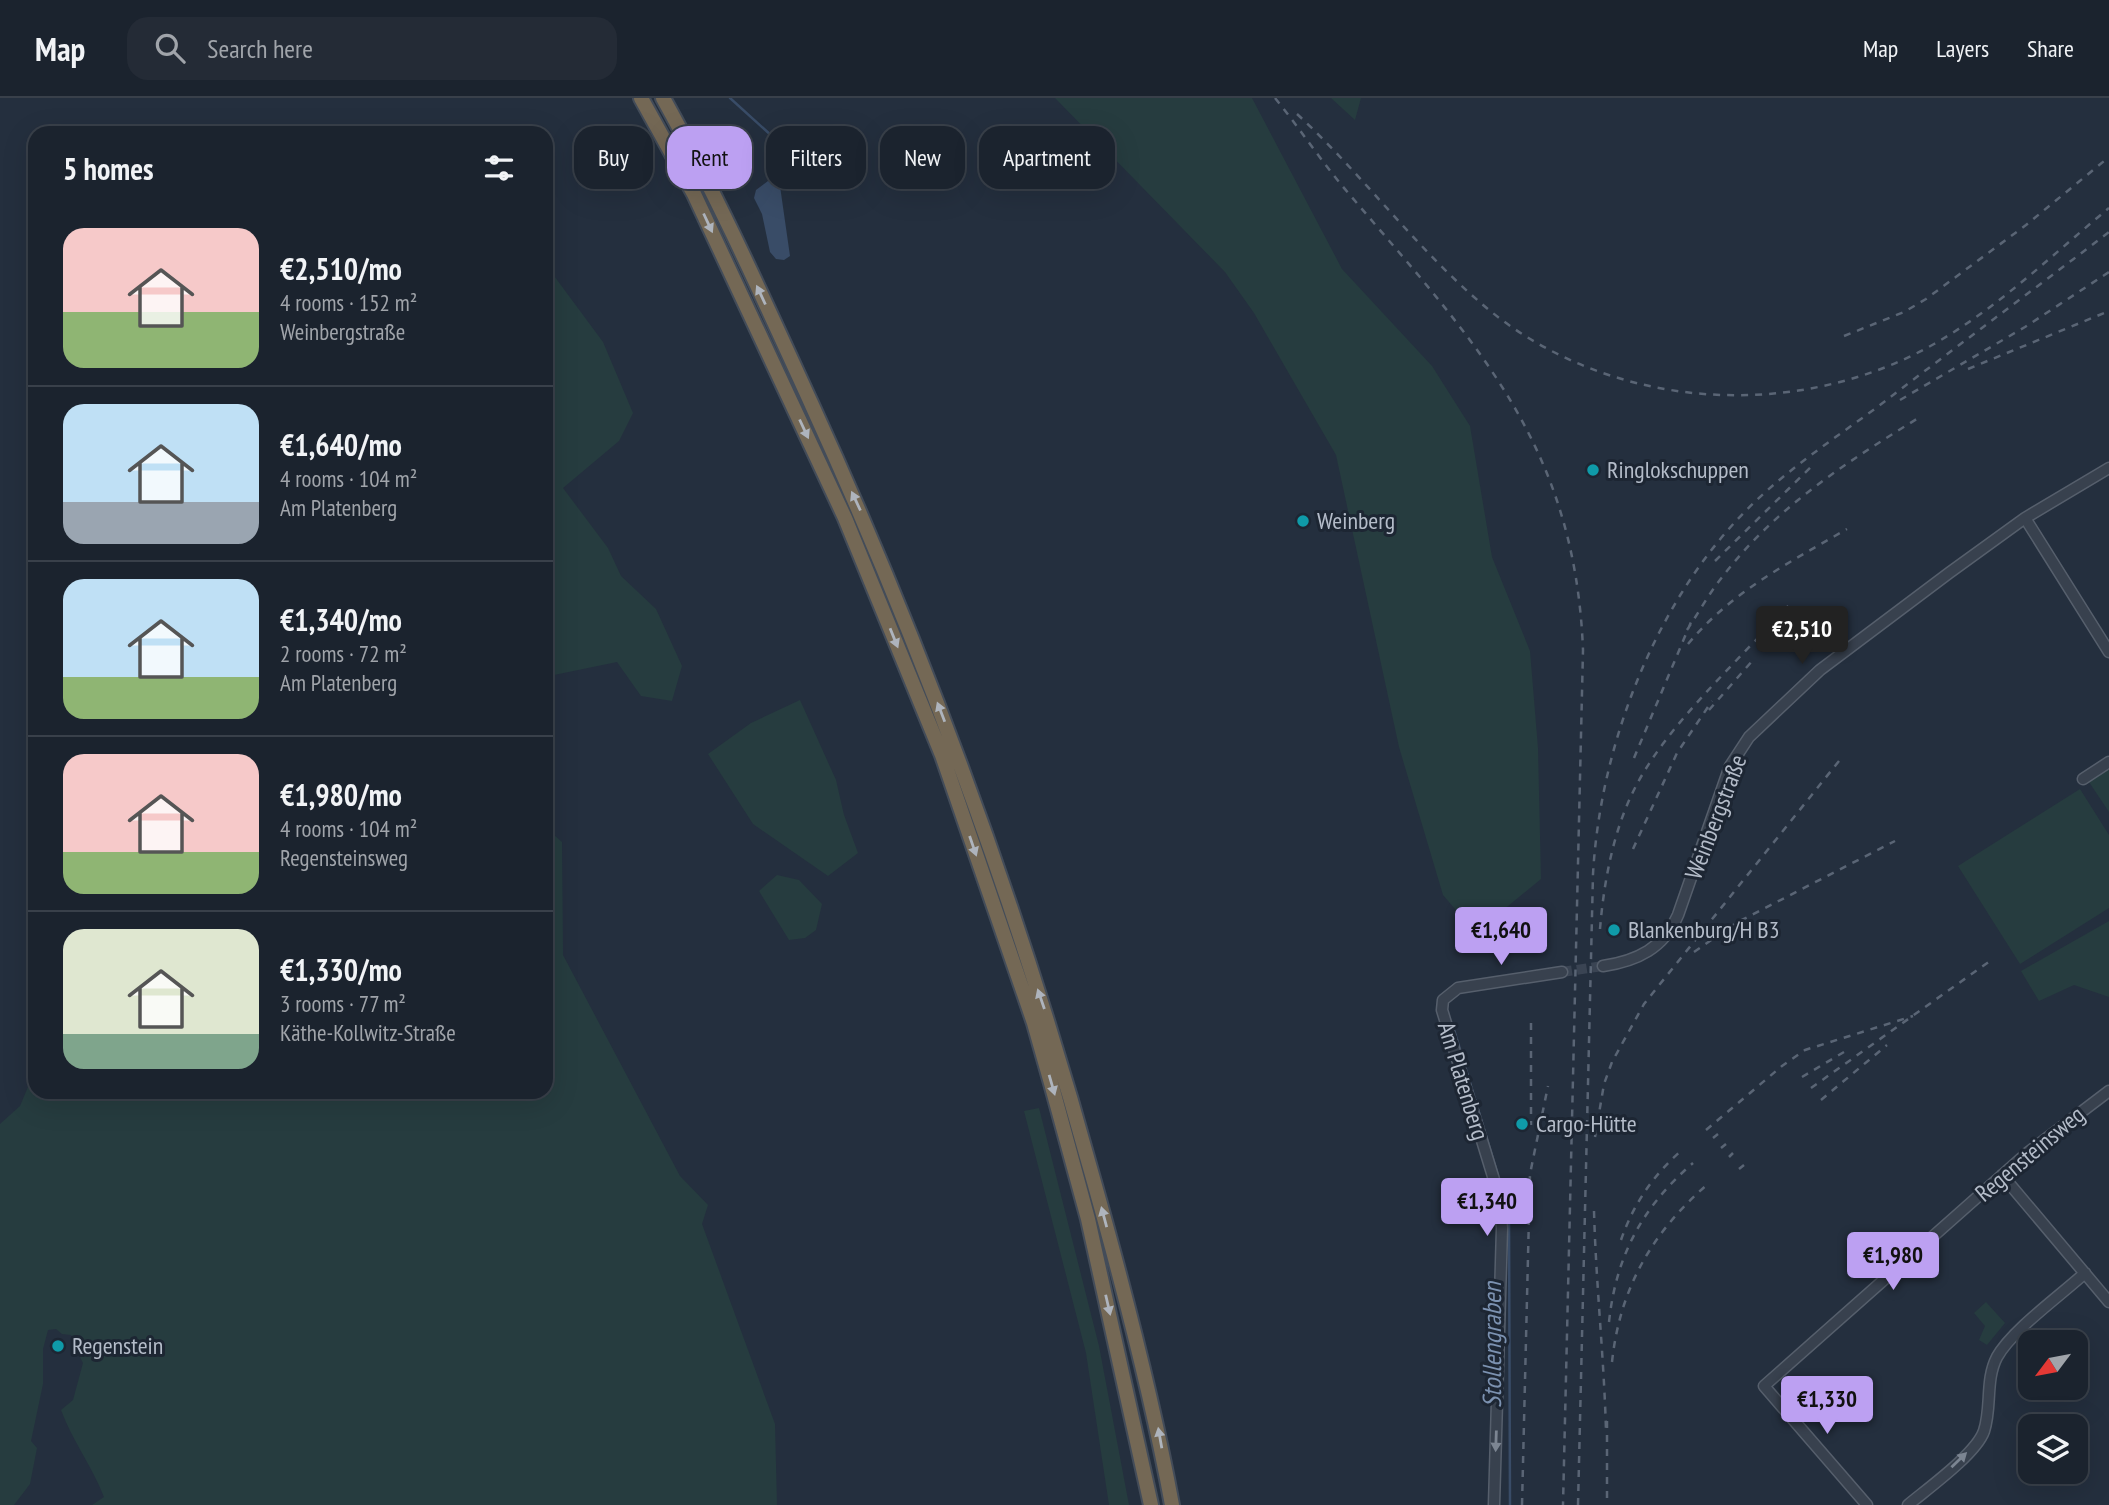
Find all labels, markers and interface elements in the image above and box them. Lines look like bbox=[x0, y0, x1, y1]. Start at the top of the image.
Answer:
search box bbox=[127, 17, 617, 80]
text: Map bbox=[35, 27, 85, 70]
icon: search bbox=[151, 29, 189, 67]
text: Search here bbox=[207, 32, 313, 65]
text: Map bbox=[1863, 33, 1898, 64]
text: Layers bbox=[1936, 33, 1989, 64]
text: Share bbox=[2027, 33, 2074, 64]
chip: Buy bbox=[574, 126, 653, 189]
chip: Rent bbox=[667, 126, 752, 189]
chip: Filters bbox=[766, 126, 866, 189]
chip: New bbox=[880, 126, 965, 189]
chip: Apartment bbox=[979, 126, 1115, 189]
text: 5 homes bbox=[63, 149, 154, 188]
icon: filters bbox=[480, 149, 518, 187]
one-way arrow bbox=[702, 213, 714, 233]
text: €2,510/mo bbox=[280, 249, 402, 288]
icon: home bbox=[119, 256, 203, 340]
one-way arrow bbox=[755, 284, 766, 305]
text: 4 rooms · 152 m² bbox=[280, 288, 417, 317]
text: Weinbergstraße bbox=[280, 317, 405, 346]
one-way arrow bbox=[798, 419, 810, 439]
text: €1,640/mo bbox=[280, 425, 402, 464]
icon: home bbox=[119, 432, 203, 516]
place label: Ringlokschuppen bbox=[1607, 454, 1749, 485]
marker: Ringlokschuppen bbox=[1585, 462, 1601, 478]
text: 4 rooms · 104 m² bbox=[280, 464, 417, 493]
one-way arrow bbox=[850, 491, 861, 512]
text: Am Platenberg bbox=[280, 493, 397, 522]
place label: Weinberg bbox=[1317, 505, 1395, 536]
marker: Weinberg bbox=[1295, 513, 1311, 529]
text: €1,340/mo bbox=[280, 600, 402, 639]
pin: €2,510 bbox=[1745, 606, 1859, 666]
icon: home bbox=[119, 607, 203, 691]
text: €2,510 bbox=[1772, 614, 1832, 643]
one-way arrow bbox=[889, 628, 900, 649]
text: 2 rooms · 72 m² bbox=[280, 639, 407, 668]
text: Am Platenberg bbox=[280, 668, 397, 697]
one-way arrow bbox=[935, 702, 946, 723]
street label: Weinbergstraße bbox=[1678, 750, 1753, 883]
text: €1,980/mo bbox=[280, 775, 402, 814]
icon: home bbox=[119, 782, 203, 866]
text: 4 rooms · 104 m² bbox=[280, 814, 417, 843]
one-way arrow bbox=[968, 835, 979, 856]
text: Regensteinsweg bbox=[280, 843, 408, 872]
pin: €1,640 bbox=[1444, 908, 1558, 967]
place label: Blankenburg/H B3 bbox=[1628, 914, 1779, 945]
text: €1,640 bbox=[1471, 915, 1531, 944]
marker: Blankenburg/H B3 bbox=[1606, 922, 1622, 938]
text: €1,330/mo bbox=[280, 950, 402, 989]
icon: home bbox=[119, 957, 203, 1041]
one-way arrow bbox=[1035, 988, 1046, 1009]
text: 3 rooms · 77 m² bbox=[280, 989, 406, 1018]
text: Käthe-Kollwitz-Straße bbox=[280, 1018, 456, 1047]
street label: Am Platenberg bbox=[1431, 1018, 1496, 1144]
one-way arrow bbox=[1047, 1074, 1058, 1096]
street label: Regensteinsweg bbox=[1969, 1099, 2091, 1208]
place label: Cargo-Hütte bbox=[1536, 1108, 1637, 1139]
marker: Cargo-Hütte bbox=[1514, 1116, 1530, 1132]
pin: €1,340 bbox=[1430, 1178, 1544, 1238]
text: €1,340 bbox=[1457, 1186, 1517, 1215]
one-way arrow bbox=[1098, 1206, 1109, 1228]
pin: €1,980 bbox=[1836, 1232, 1950, 1292]
text: €1,980 bbox=[1863, 1240, 1923, 1269]
water label: Stollengraben bbox=[1475, 1281, 1508, 1408]
one-way arrow bbox=[1103, 1294, 1114, 1316]
place label: Regenstein bbox=[72, 1330, 163, 1361]
north arrow bbox=[2018, 1330, 2088, 1400]
map controls bbox=[2018, 1330, 2088, 1484]
marker: Regenstein bbox=[50, 1338, 66, 1354]
pin: €1,330 bbox=[1770, 1376, 1884, 1436]
text: €1,330 bbox=[1797, 1384, 1857, 1413]
button: layers bbox=[2018, 1414, 2088, 1484]
one-way arrow bbox=[1154, 1427, 1165, 1449]
one-way arrow bbox=[1491, 1431, 1502, 1453]
one-way arrow bbox=[1950, 1452, 1967, 1468]

